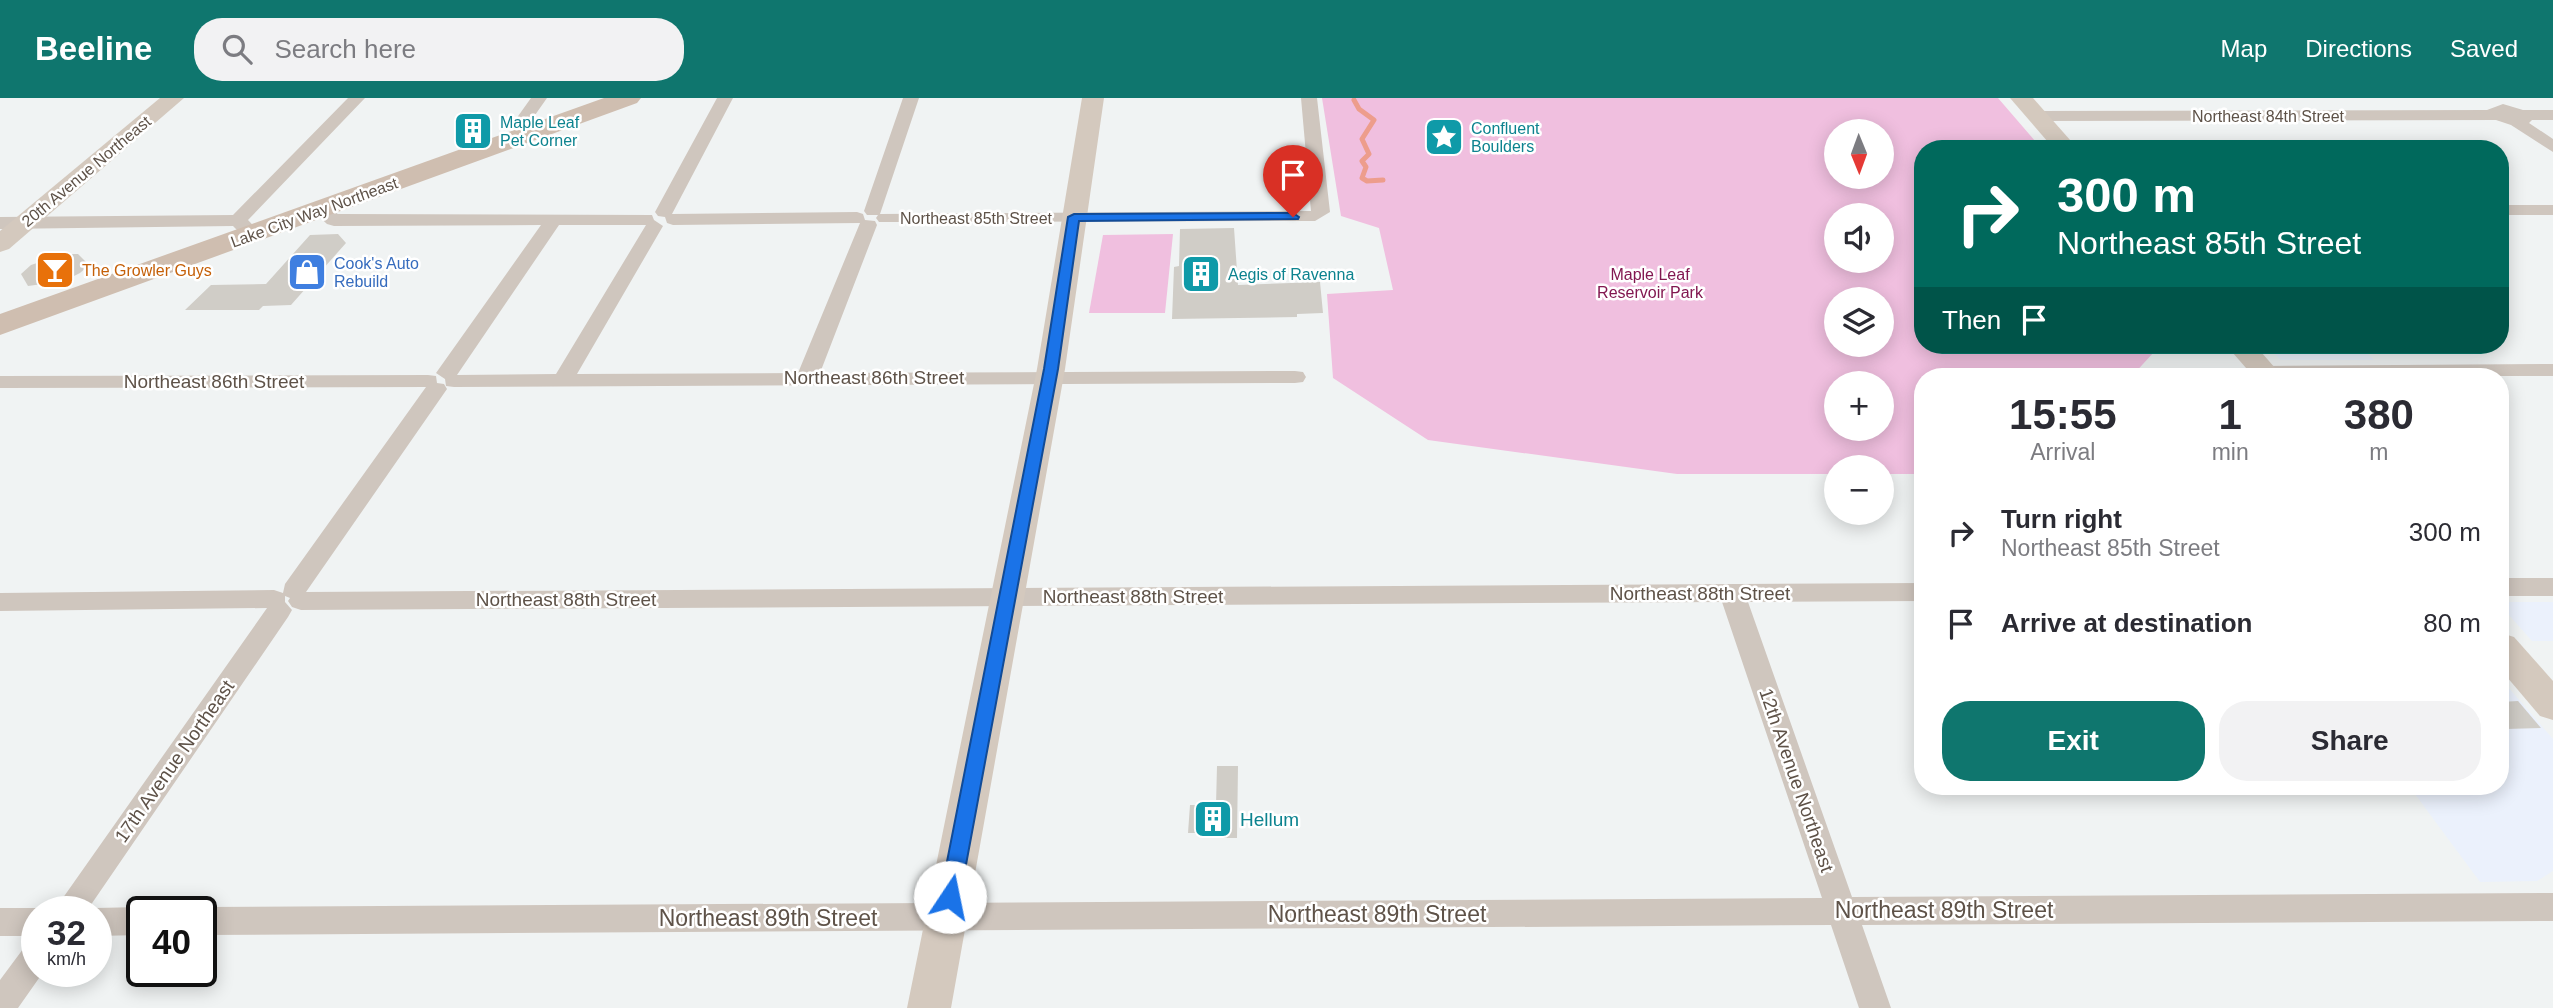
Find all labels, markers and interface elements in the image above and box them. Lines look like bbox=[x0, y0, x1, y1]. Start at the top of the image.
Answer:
search box bbox=[194, 18, 684, 81]
text: Beeline bbox=[35, 30, 152, 67]
icon: search bbox=[218, 30, 256, 68]
text: Search here bbox=[274, 34, 416, 64]
text: Map bbox=[2221, 35, 2267, 62]
text: Directions bbox=[2305, 35, 2412, 62]
text: Saved bbox=[2450, 35, 2518, 62]
street label: Northeast 84th Street bbox=[2192, 108, 2345, 125]
building icon: Maple Leaf Pet Corner bbox=[452, 110, 494, 152]
street label: 20th Avenue Northeast bbox=[19, 112, 154, 230]
place label: Maple Leaf Pet Corner bbox=[500, 114, 580, 149]
place icon: Confluent Boulders bbox=[1423, 116, 1465, 158]
north arrow bbox=[1824, 119, 1894, 189]
map controls bbox=[1824, 119, 1894, 525]
place label: Confluent Boulders bbox=[1471, 120, 1540, 155]
pin bbox=[1263, 145, 1323, 217]
icon: arrive bbox=[1274, 156, 1312, 194]
icon: right bbox=[1942, 168, 2033, 259]
text: 300 m bbox=[2057, 168, 2196, 222]
street label: Lake City Way Northeast bbox=[228, 174, 400, 251]
button: sound bbox=[1824, 203, 1894, 273]
street label: Northeast 85th Street bbox=[900, 210, 1053, 227]
text: Northeast 85th Street bbox=[2057, 225, 2361, 261]
bar icon: The Growler Guys bbox=[34, 249, 76, 291]
shop icon: Cook's Auto Rebuild bbox=[286, 251, 328, 293]
building icon: Aegis of Ravenna bbox=[1180, 253, 1222, 295]
place label: Cook's Auto Rebuild bbox=[334, 255, 419, 290]
place label: The Growler Guys bbox=[82, 262, 212, 279]
place label: Aegis of Ravenna bbox=[1228, 266, 1354, 283]
park label: Maple Leaf Reservoir Park bbox=[1597, 266, 1704, 301]
button: layers bbox=[1824, 287, 1894, 357]
icon: arrive bbox=[2015, 301, 2053, 339]
text: Then bbox=[1942, 305, 2001, 335]
street label: Northeast 86th Street bbox=[784, 367, 965, 388]
street label: Northeast 86th Street bbox=[124, 371, 305, 392]
button: + bbox=[1824, 371, 1894, 441]
text: 15:55 bbox=[2009, 391, 2117, 438]
text: 1 bbox=[2218, 391, 2242, 438]
text: 380 bbox=[2344, 391, 2414, 438]
text: Arrival bbox=[2030, 439, 2095, 465]
text: min bbox=[2212, 439, 2249, 465]
text: m bbox=[2369, 439, 2388, 465]
button: − bbox=[1824, 455, 1894, 525]
text: Turn right bbox=[2001, 504, 2122, 534]
icon: right bbox=[1942, 514, 1980, 552]
text: 300 m bbox=[2409, 517, 2481, 547]
text: Northeast 85th Street bbox=[2001, 535, 2220, 561]
street label: Northeast 88th Street bbox=[1610, 583, 1791, 604]
street label: Northeast 88th Street bbox=[1043, 586, 1224, 607]
street label: Northeast 88th Street bbox=[476, 589, 657, 610]
icon: arrive bbox=[1942, 605, 1980, 643]
text: Arrive at destination bbox=[2001, 608, 2252, 638]
text: 80 m bbox=[2423, 608, 2481, 638]
street label: 17th Avenue Northeast bbox=[110, 676, 239, 846]
street label: 12th Avenue Northeast bbox=[1755, 686, 1838, 875]
button: Exit bbox=[1942, 701, 2205, 781]
button: Share bbox=[2219, 701, 2481, 781]
building icon: Hellum bbox=[1192, 798, 1234, 840]
place label: Hellum bbox=[1240, 809, 1299, 830]
position arrow bbox=[913, 860, 987, 934]
speed limit sign: 40 bbox=[126, 896, 217, 987]
street label: Northeast 89th Street bbox=[1835, 897, 2054, 923]
street label: Northeast 89th Street bbox=[1268, 901, 1487, 927]
street label: Northeast 89th Street bbox=[659, 905, 878, 931]
text: 32 bbox=[47, 913, 86, 952]
text: km/h bbox=[47, 949, 86, 969]

